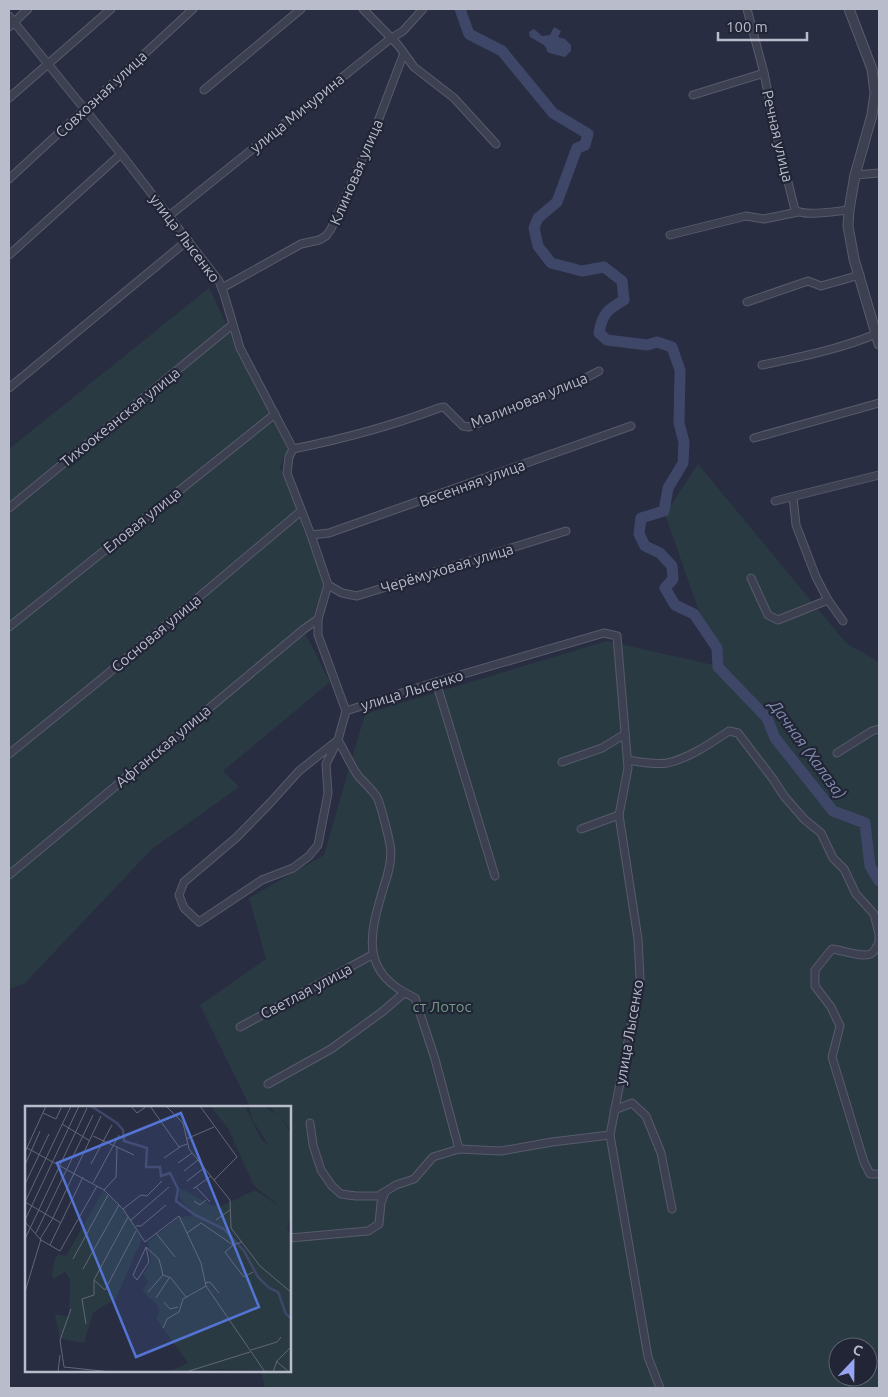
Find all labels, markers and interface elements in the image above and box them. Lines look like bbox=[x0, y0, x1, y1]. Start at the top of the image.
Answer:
scale bar bbox=[718, 10, 807, 42]
text: 100 m bbox=[726, 18, 768, 35]
street label: Совхозная улица bbox=[52, 47, 150, 141]
street label: улица Мичурина bbox=[247, 70, 347, 156]
street label: Речная улица bbox=[759, 88, 797, 184]
street label: Клиновая улица bbox=[326, 117, 386, 227]
street label: улица Лысенко bbox=[146, 190, 224, 286]
street label: Тихоокеанская улица bbox=[57, 364, 183, 470]
street label: Малиновая улица bbox=[468, 369, 590, 431]
street label: Весенняя улица bbox=[417, 456, 527, 510]
street label: Еловая улица bbox=[100, 484, 184, 556]
street label: Черёмуховая улица bbox=[379, 540, 515, 596]
street label: Сосновая улица bbox=[108, 591, 204, 675]
street label: улица Лысенко bbox=[359, 666, 465, 714]
water label: Дачная (Халаза) bbox=[764, 695, 850, 802]
street label: Афганская улица bbox=[112, 701, 214, 791]
street label: Светлая улица bbox=[257, 960, 355, 1022]
street label: улица Лысенко bbox=[611, 978, 647, 1086]
park label: ст Лотос bbox=[413, 998, 471, 1015]
inset map bbox=[25, 1106, 291, 1372]
north arrow bbox=[828, 1337, 878, 1387]
text: С bbox=[851, 1341, 865, 1359]

